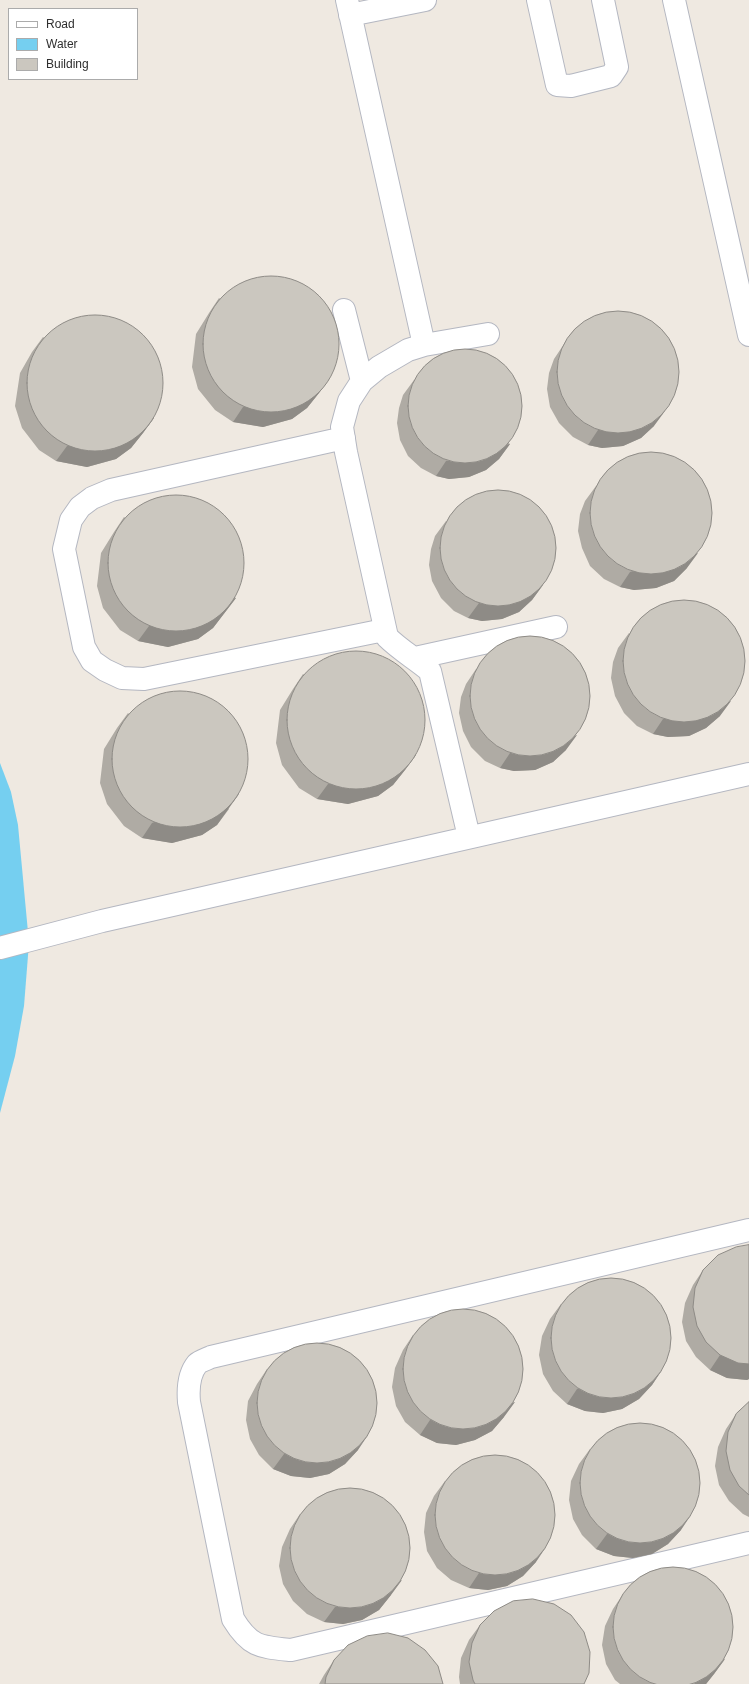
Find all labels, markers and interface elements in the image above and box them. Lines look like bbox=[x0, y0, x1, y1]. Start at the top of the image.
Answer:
legend bbox=[8, 8, 138, 80]
text: Road bbox=[46, 17, 75, 31]
text: Water bbox=[46, 37, 78, 51]
text: Building bbox=[46, 57, 89, 71]

